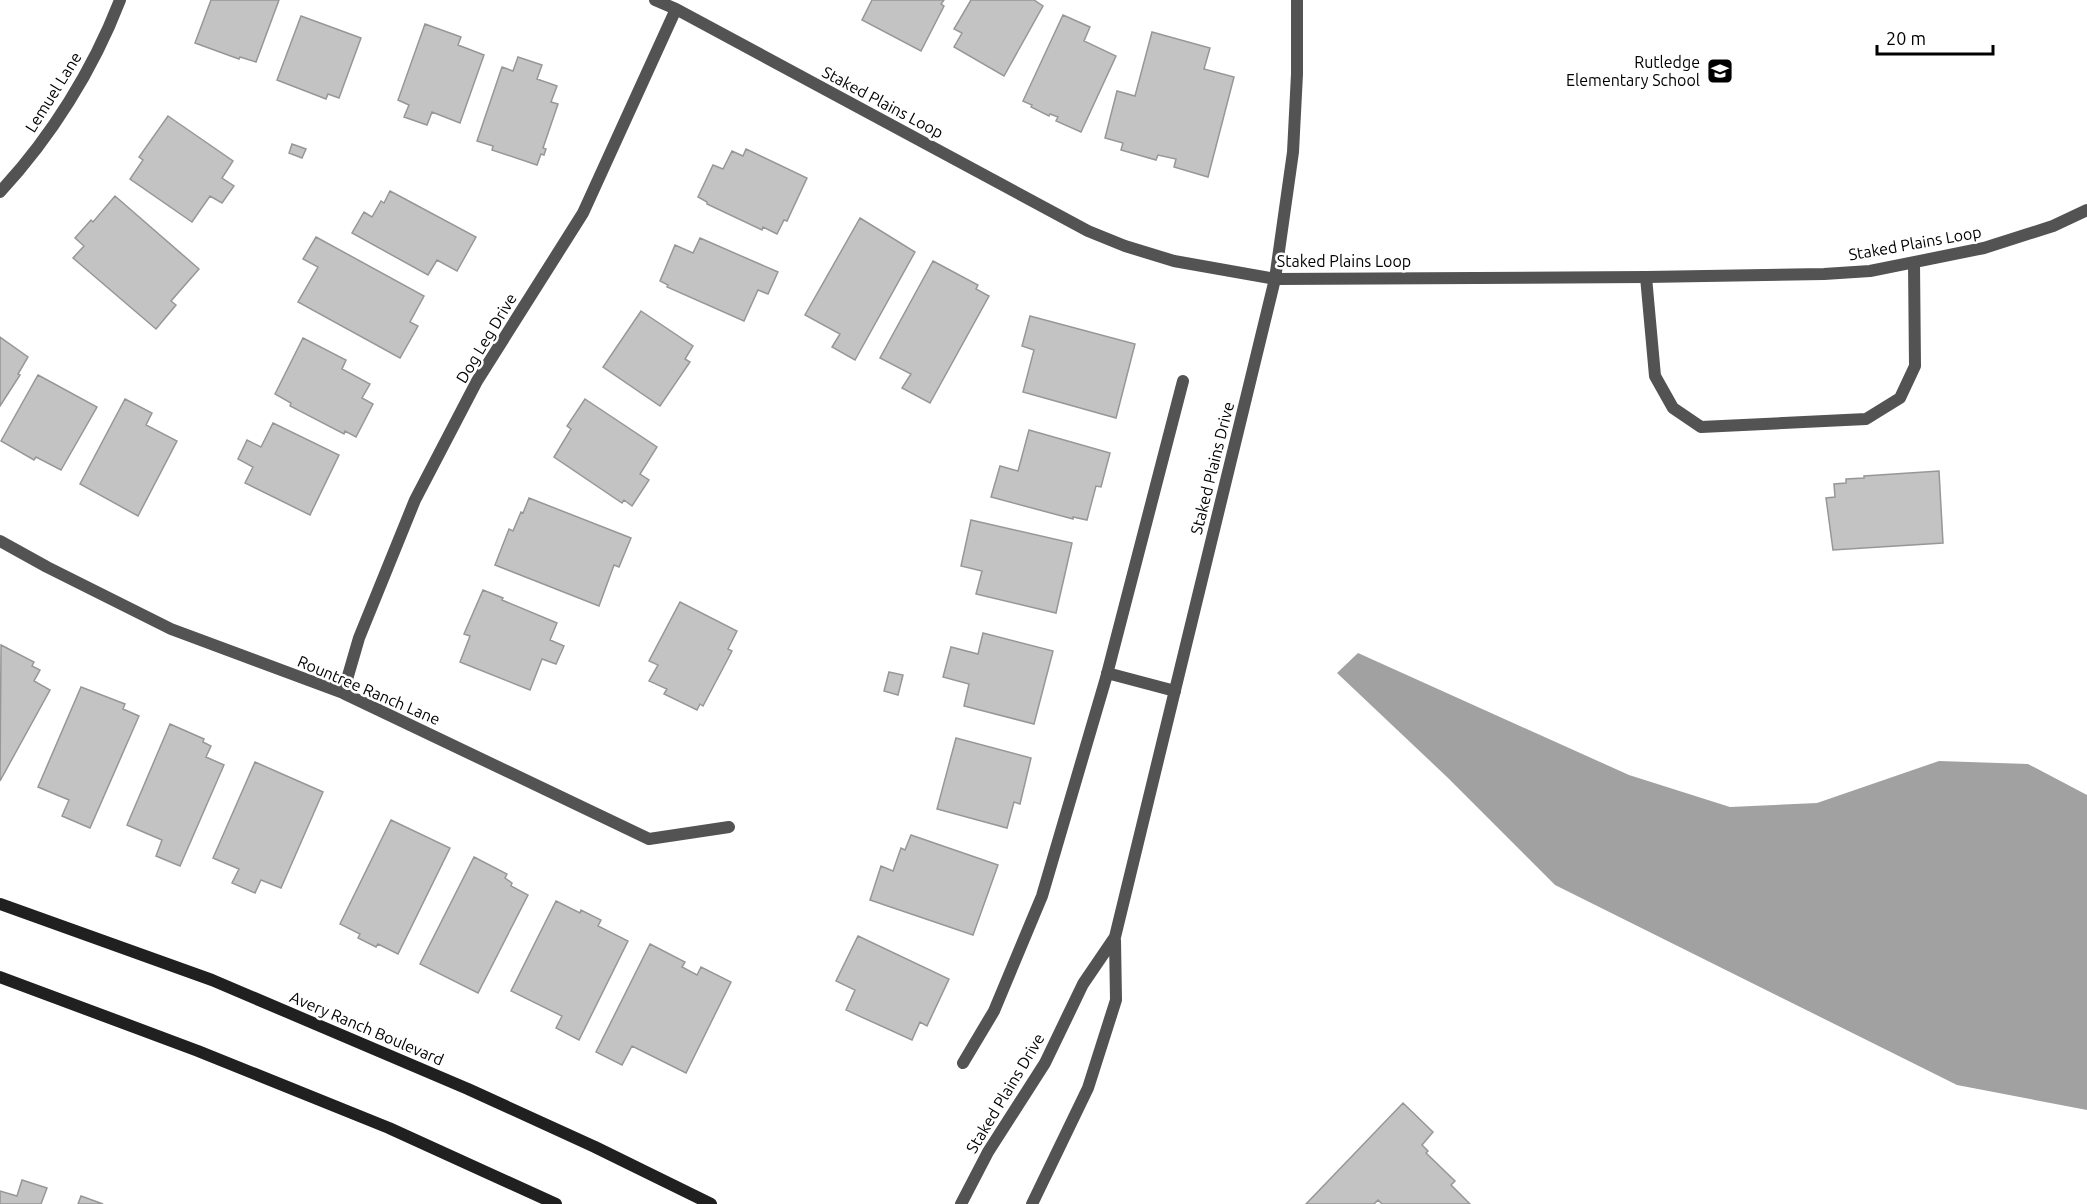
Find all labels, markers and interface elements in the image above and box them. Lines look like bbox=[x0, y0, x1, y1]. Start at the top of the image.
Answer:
scale bar bbox=[1877, 18, 1992, 56]
text: 20 m bbox=[1886, 28, 1926, 48]
street label: Lemuel Lane bbox=[21, 49, 85, 135]
place label: Rutledge Elementary School bbox=[1566, 53, 1700, 89]
school or university icon: Rutledge Elementary School bbox=[1705, 56, 1735, 86]
street label: Staked Plains Loop bbox=[819, 63, 947, 141]
street label: Staked Plains Loop bbox=[1847, 222, 1983, 264]
street label: Staked Plains Loop bbox=[1277, 252, 1411, 270]
street label: Dog Leg Drive bbox=[452, 290, 520, 386]
street label: Staked Plains Drive bbox=[1187, 400, 1237, 536]
street label: Rountree Ranch Lane bbox=[295, 652, 443, 728]
street label: Avery Ranch Boulevard bbox=[287, 987, 447, 1069]
street label: Staked Plains Drive bbox=[962, 1030, 1048, 1156]

